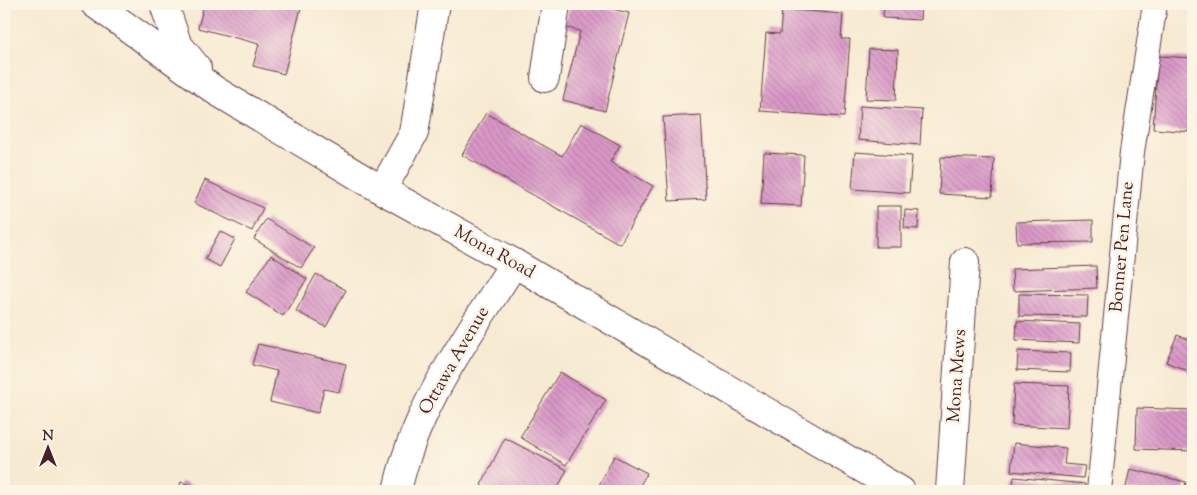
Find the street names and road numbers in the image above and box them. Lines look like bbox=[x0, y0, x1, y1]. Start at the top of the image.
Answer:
street label: Bonner Pen Lane bbox=[1104, 180, 1142, 314]
street label: Mona Road bbox=[449, 220, 539, 286]
street label: Ottawa Avenue bbox=[413, 302, 497, 420]
street label: Mona Mews bbox=[942, 328, 974, 424]

